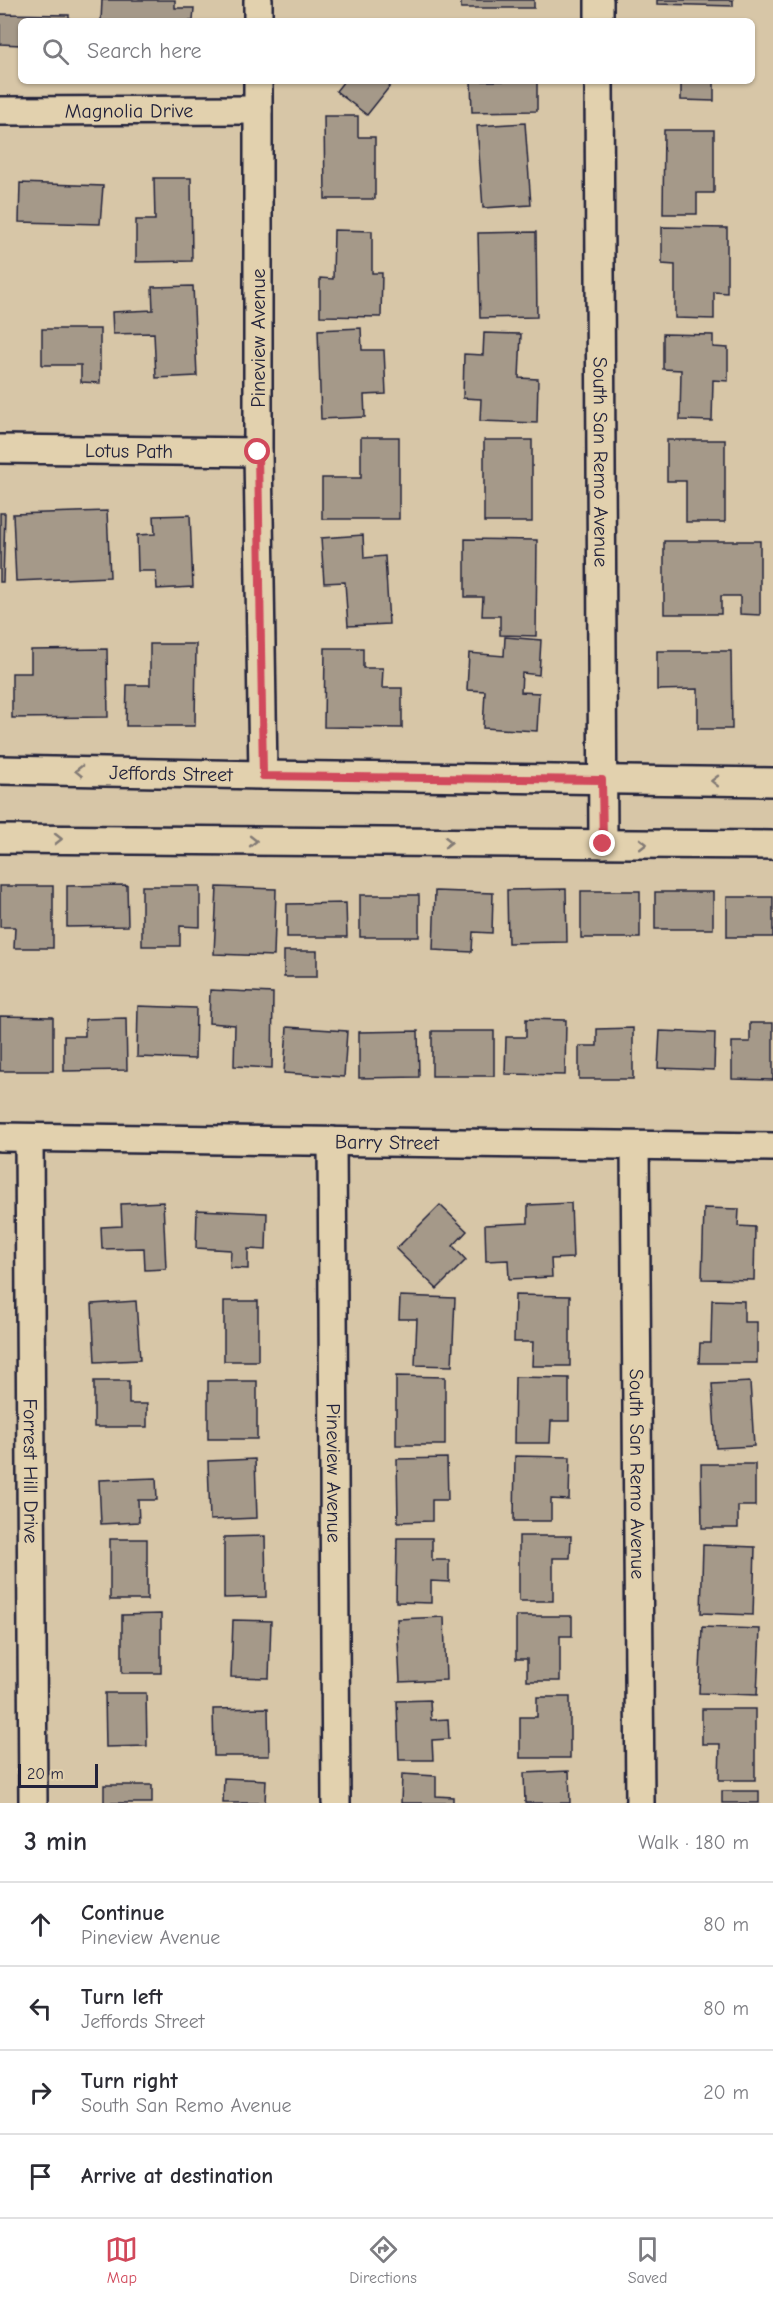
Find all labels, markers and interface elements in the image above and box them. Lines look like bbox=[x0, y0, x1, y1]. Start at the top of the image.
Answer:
search box bbox=[18, 18, 755, 84]
icon: search bbox=[39, 35, 72, 68]
text: Search here bbox=[87, 38, 202, 64]
street label: Magnolia Drive bbox=[65, 99, 193, 122]
street label: Pineview Avenue bbox=[247, 268, 270, 408]
street label: South San Remo Avenue bbox=[589, 357, 613, 567]
street label: Lotus Path bbox=[85, 438, 173, 463]
route start bbox=[244, 438, 270, 464]
street label: Jeffords Street bbox=[109, 761, 234, 786]
one-way arrow bbox=[74, 765, 83, 778]
one-way arrow bbox=[710, 775, 719, 787]
route end bbox=[589, 830, 615, 856]
one-way arrow bbox=[54, 833, 63, 845]
one-way arrow bbox=[249, 835, 258, 847]
one-way arrow bbox=[444, 836, 453, 849]
one-way arrow bbox=[639, 838, 648, 850]
street label: Barry Street bbox=[335, 1130, 441, 1154]
street label: South San Remo Avenue bbox=[625, 1369, 650, 1579]
street label: Forrest Hill Drive bbox=[19, 1398, 43, 1543]
street label: Pineview Avenue bbox=[322, 1403, 346, 1543]
scale bar bbox=[18, 1761, 98, 1788]
text: 20 m bbox=[27, 1765, 64, 1783]
text: 3 min bbox=[24, 1827, 87, 1857]
text: Walk · 180 m bbox=[638, 1831, 749, 1854]
text: Continue bbox=[81, 1900, 164, 1926]
icon: ahead bbox=[24, 1908, 57, 1941]
text: 80 m bbox=[703, 1913, 749, 1936]
text: Pineview Avenue bbox=[81, 1926, 220, 1949]
text: Turn left bbox=[81, 1984, 163, 2010]
icon: left bbox=[24, 1992, 57, 2025]
text: 80 m bbox=[703, 1997, 749, 2020]
text: Jeffords Street bbox=[81, 2010, 205, 2033]
text: Turn right bbox=[81, 2068, 178, 2094]
icon: right bbox=[24, 2076, 57, 2109]
text: 20 m bbox=[703, 2081, 749, 2104]
text: South San Remo Avenue bbox=[81, 2094, 291, 2117]
icon: arrive bbox=[24, 2160, 57, 2193]
text: Arrive at destination bbox=[81, 2163, 273, 2189]
tab: Map bbox=[105, 2233, 138, 2287]
tab: Directions bbox=[349, 2233, 417, 2287]
tab: Saved bbox=[628, 2233, 668, 2287]

